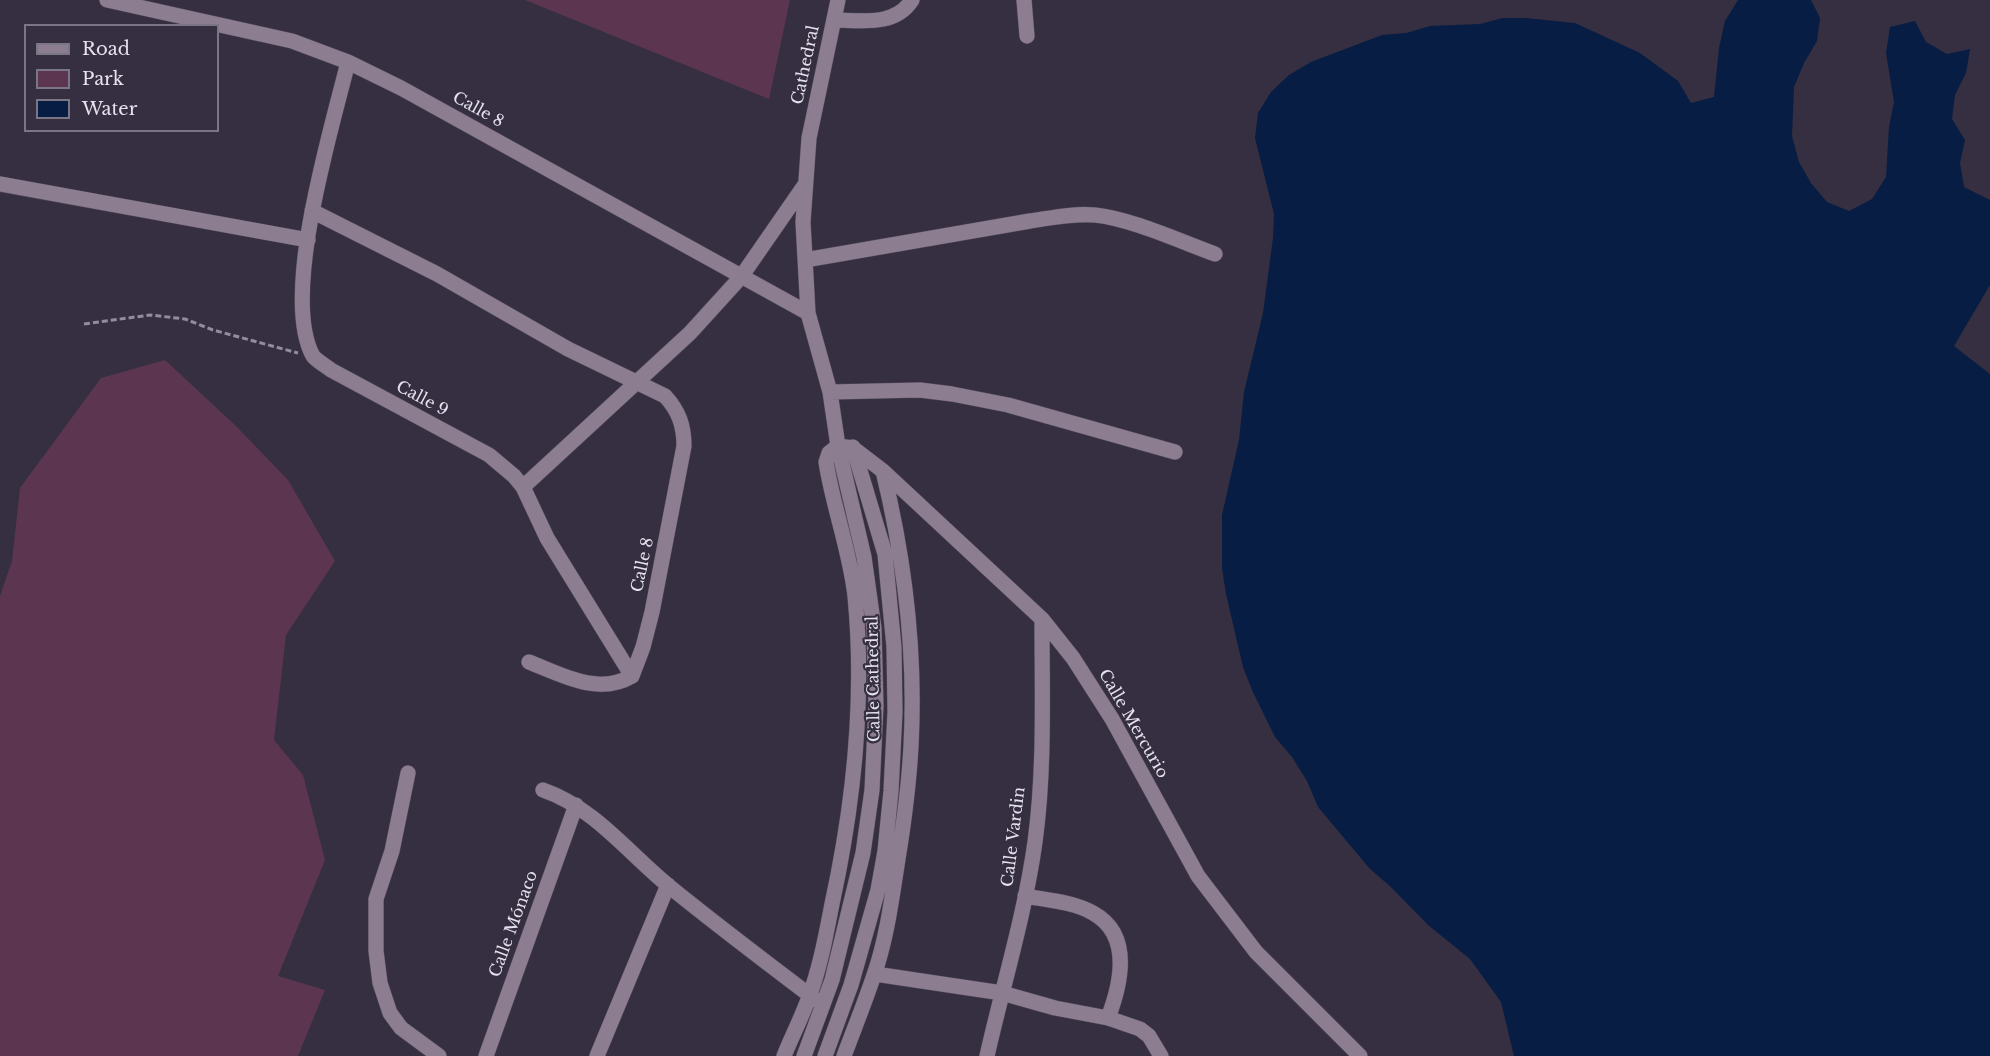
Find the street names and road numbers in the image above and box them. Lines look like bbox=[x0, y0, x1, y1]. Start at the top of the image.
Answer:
street label: Cathedral bbox=[788, 24, 824, 106]
street label: Calle 8 bbox=[449, 88, 507, 132]
street label: Calle 9 bbox=[393, 377, 451, 421]
street label: Calle 8 bbox=[628, 536, 658, 594]
street label: Calle Cathedral bbox=[863, 616, 885, 742]
street label: Calle Mercurio bbox=[1094, 666, 1172, 782]
street label: Calle Vardin bbox=[998, 786, 1030, 888]
street label: Calle Mónaco bbox=[486, 868, 542, 980]

